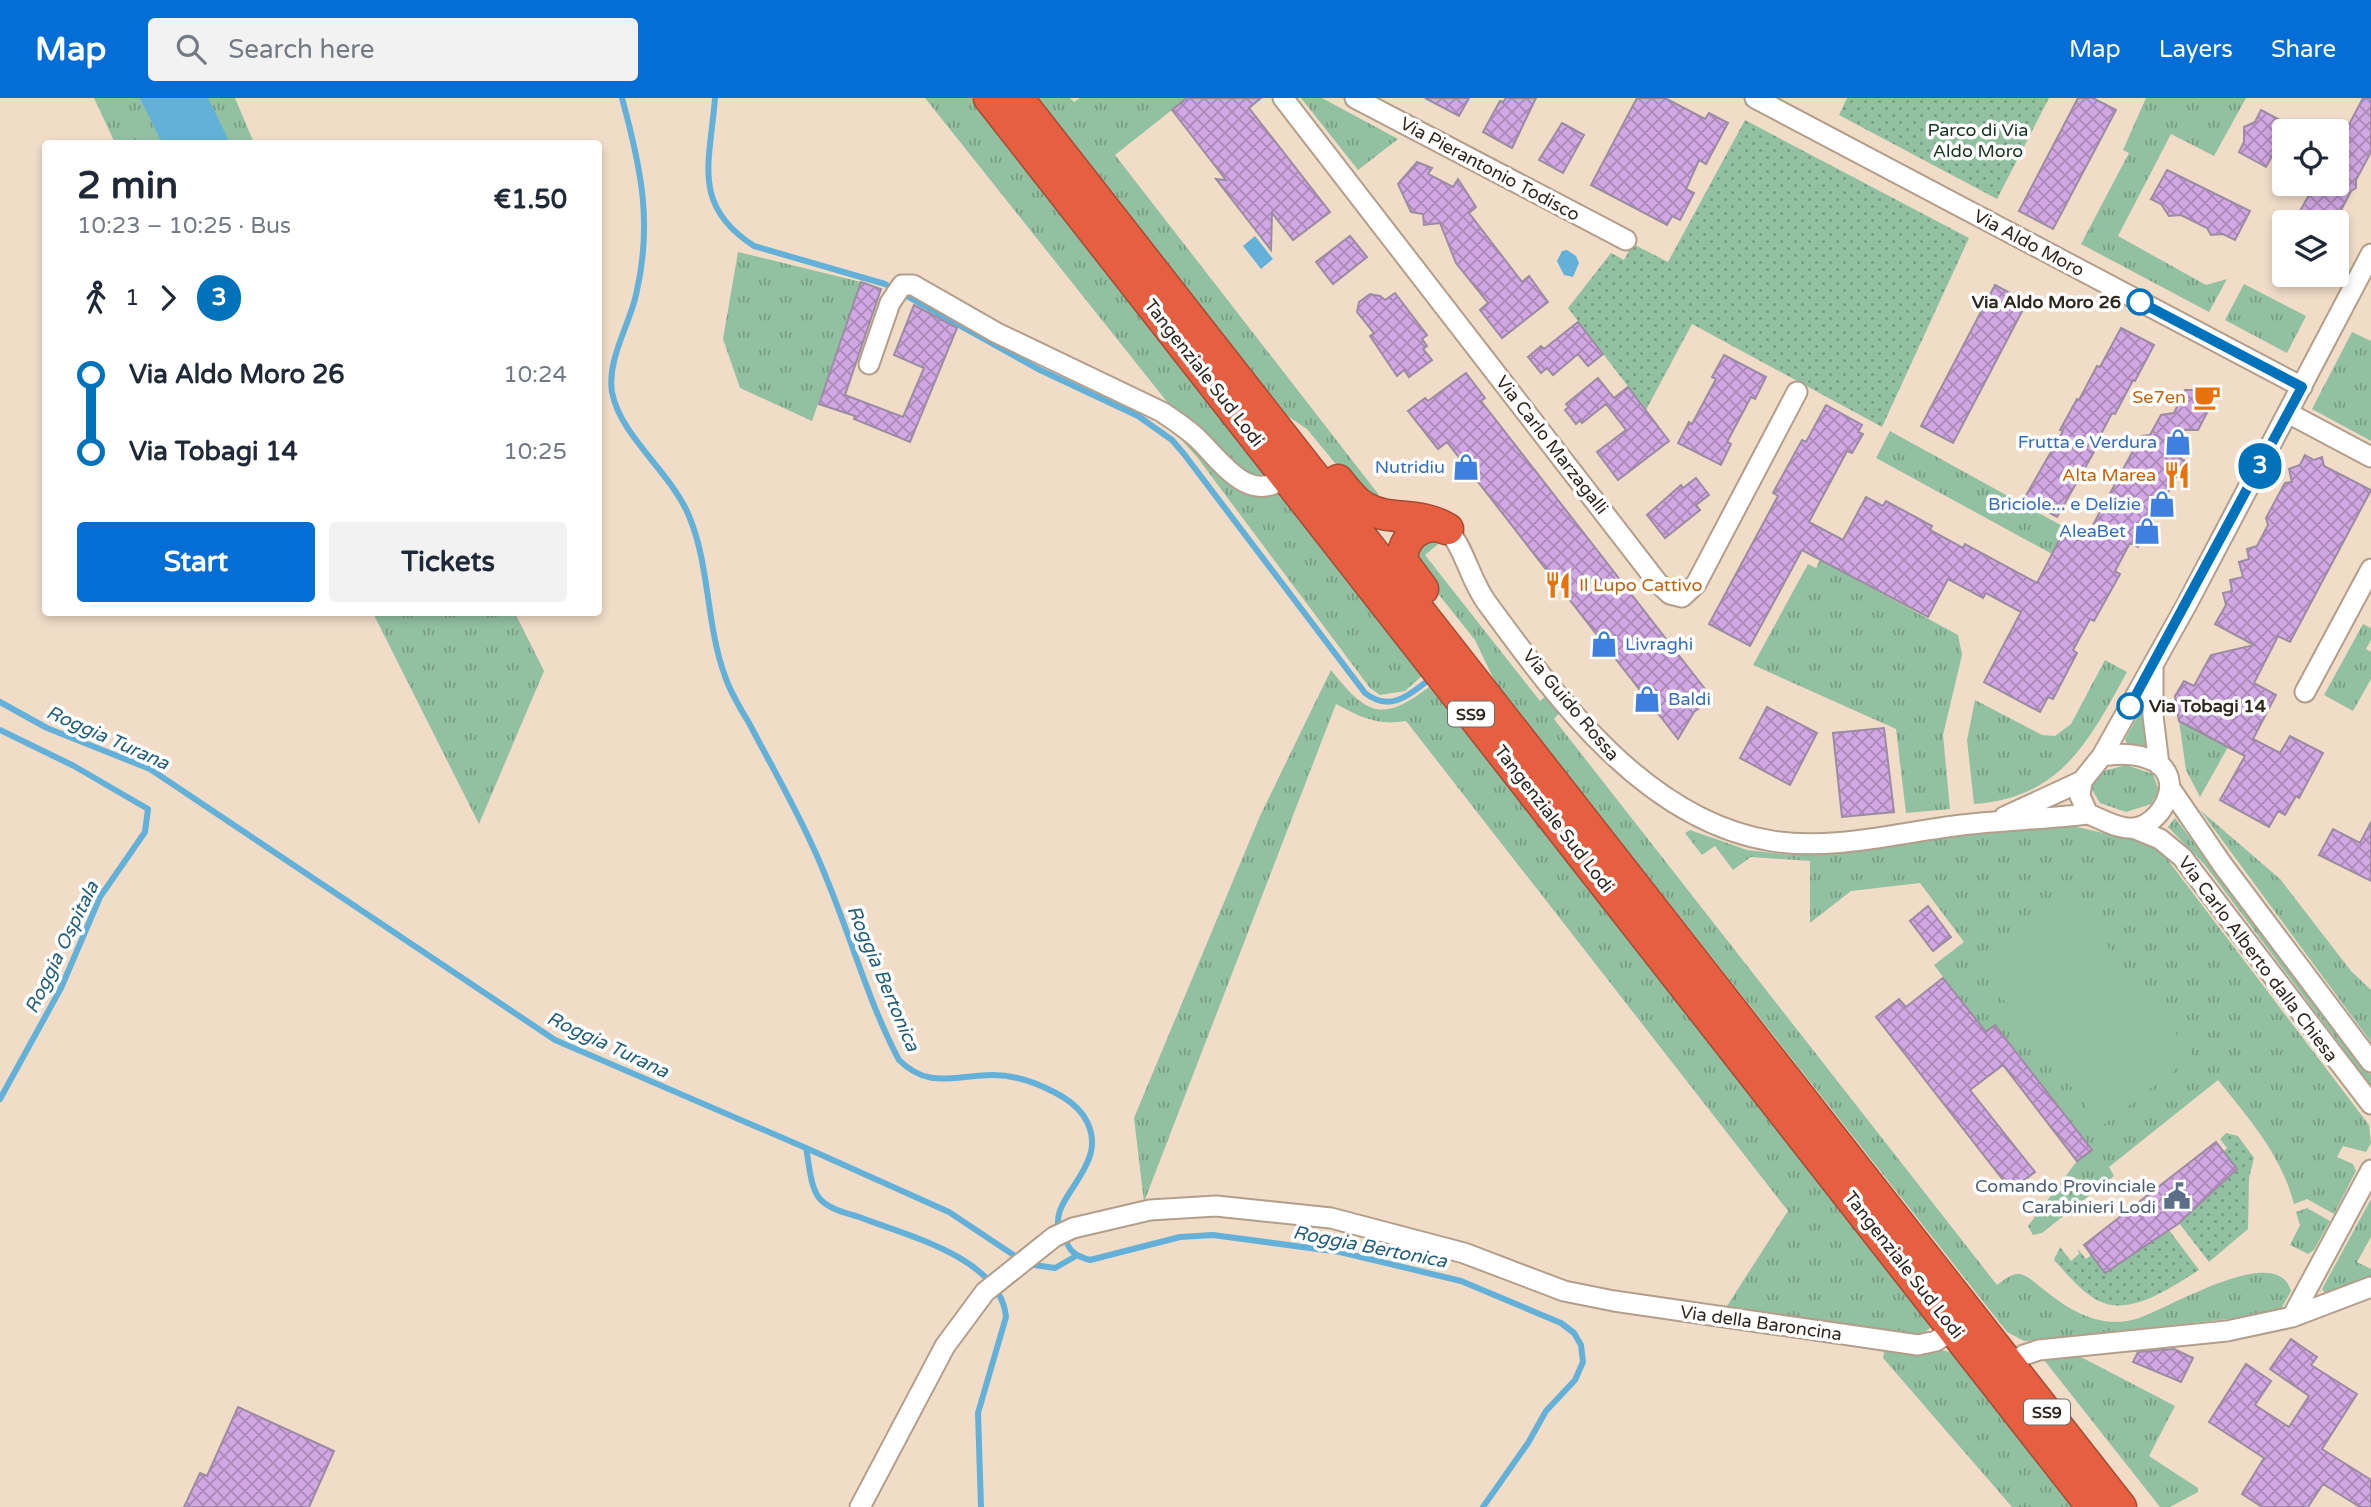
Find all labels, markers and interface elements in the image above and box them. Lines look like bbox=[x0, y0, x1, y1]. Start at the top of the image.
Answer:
search box bbox=[148, 18, 638, 81]
text: Map bbox=[35, 30, 106, 69]
icon: search bbox=[172, 30, 210, 68]
text: Search here bbox=[228, 34, 374, 65]
text: Map bbox=[2069, 35, 2121, 64]
text: Layers bbox=[2159, 35, 2233, 64]
text: Share bbox=[2271, 35, 2336, 64]
street label: Via Pierantonio Todisco bbox=[1396, 112, 1584, 226]
park label: Parco di Via Aldo Moro bbox=[1928, 119, 2028, 162]
map controls bbox=[2272, 119, 2349, 287]
button: locate bbox=[2272, 119, 2349, 196]
text: 2 min bbox=[77, 163, 178, 209]
text: €1.50 bbox=[494, 184, 567, 215]
street label: Via Aldo Moro bbox=[1970, 205, 2088, 281]
button: layers bbox=[2272, 210, 2349, 287]
text: 10:23 – 10:25 · Bus bbox=[77, 212, 291, 240]
icon: walk bbox=[77, 279, 115, 317]
icon: forward bbox=[149, 279, 187, 317]
text: 3 bbox=[211, 283, 227, 312]
text: 1 bbox=[125, 284, 139, 312]
marker: Via Aldo Moro 26 bbox=[2127, 289, 2153, 315]
place label: Via Aldo Moro 26 bbox=[1972, 291, 2121, 313]
street label: Tangenziale Sud Lodi bbox=[1140, 295, 1268, 451]
text: Via Aldo Moro 26 bbox=[129, 359, 345, 390]
text: 10:24 bbox=[503, 361, 567, 389]
street label: Via Carlo Marzagalli bbox=[1491, 371, 1613, 519]
cafe icon: Se7en bbox=[2192, 382, 2222, 412]
place label: Se7en bbox=[2132, 386, 2186, 408]
shop icon: Frutta e Verdura bbox=[2163, 427, 2193, 457]
place label: Frutta e Verdura bbox=[2018, 431, 2157, 453]
text: Via Tobagi 14 bbox=[129, 436, 298, 467]
text: 10:25 bbox=[503, 438, 567, 466]
line badge: 3 bbox=[2237, 443, 2283, 489]
text: 3 bbox=[2252, 451, 2268, 480]
shop icon: Nutridiu bbox=[1451, 452, 1481, 482]
place label: Nutridiu bbox=[1375, 456, 1445, 478]
restaurant icon: Alta Marea bbox=[2162, 460, 2192, 490]
place label: Alta Marea bbox=[2062, 464, 2156, 486]
shop icon: Briciole... e Delizie bbox=[2147, 489, 2177, 519]
place label: Briciole... e Delizie bbox=[1988, 493, 2141, 515]
shop icon: AleaBet bbox=[2132, 516, 2162, 546]
place label: AleaBet bbox=[2059, 520, 2126, 542]
button: Start bbox=[77, 522, 315, 602]
button: Tickets bbox=[329, 522, 567, 602]
restaurant icon: Il Lupo Cattivo bbox=[1543, 570, 1573, 600]
place label: Il Lupo Cattivo bbox=[1579, 574, 1702, 596]
shop icon: Livraghi bbox=[1589, 629, 1619, 659]
place label: Livraghi bbox=[1625, 633, 1693, 655]
street label: Via Guido Rossa bbox=[1518, 645, 1624, 765]
shop icon: Baldi bbox=[1632, 684, 1662, 714]
place label: Baldi bbox=[1668, 688, 1711, 710]
marker: Via Tobagi 14 bbox=[2117, 693, 2143, 719]
place label: Via Tobagi 14 bbox=[2149, 695, 2267, 717]
water label: Roggia Turana bbox=[43, 701, 173, 775]
road number: SS9 bbox=[1448, 702, 1494, 726]
street label: Tangenziale Sud Lodi bbox=[1490, 741, 1618, 897]
street label: Via Carlo Alberto dalla Chiesa bbox=[2173, 852, 2343, 1066]
water label: Roggia Ospitala bbox=[20, 877, 104, 1017]
water label: Roggia Bertonica bbox=[842, 902, 924, 1056]
water label: Roggia Turana bbox=[543, 1007, 673, 1083]
place label: Comando Provinciale Carabinieri Lodi bbox=[1975, 1175, 2156, 1218]
public building icon: Comando Provinciale Carabinieri Lodi bbox=[2162, 1181, 2192, 1211]
street label: Tangenziale Sud Lodi bbox=[1840, 1187, 1968, 1343]
water label: Roggia Bertonica bbox=[1291, 1221, 1450, 1273]
street label: Via della Baroncina bbox=[1679, 1301, 1843, 1345]
road number: SS9 bbox=[2024, 1400, 2070, 1424]

